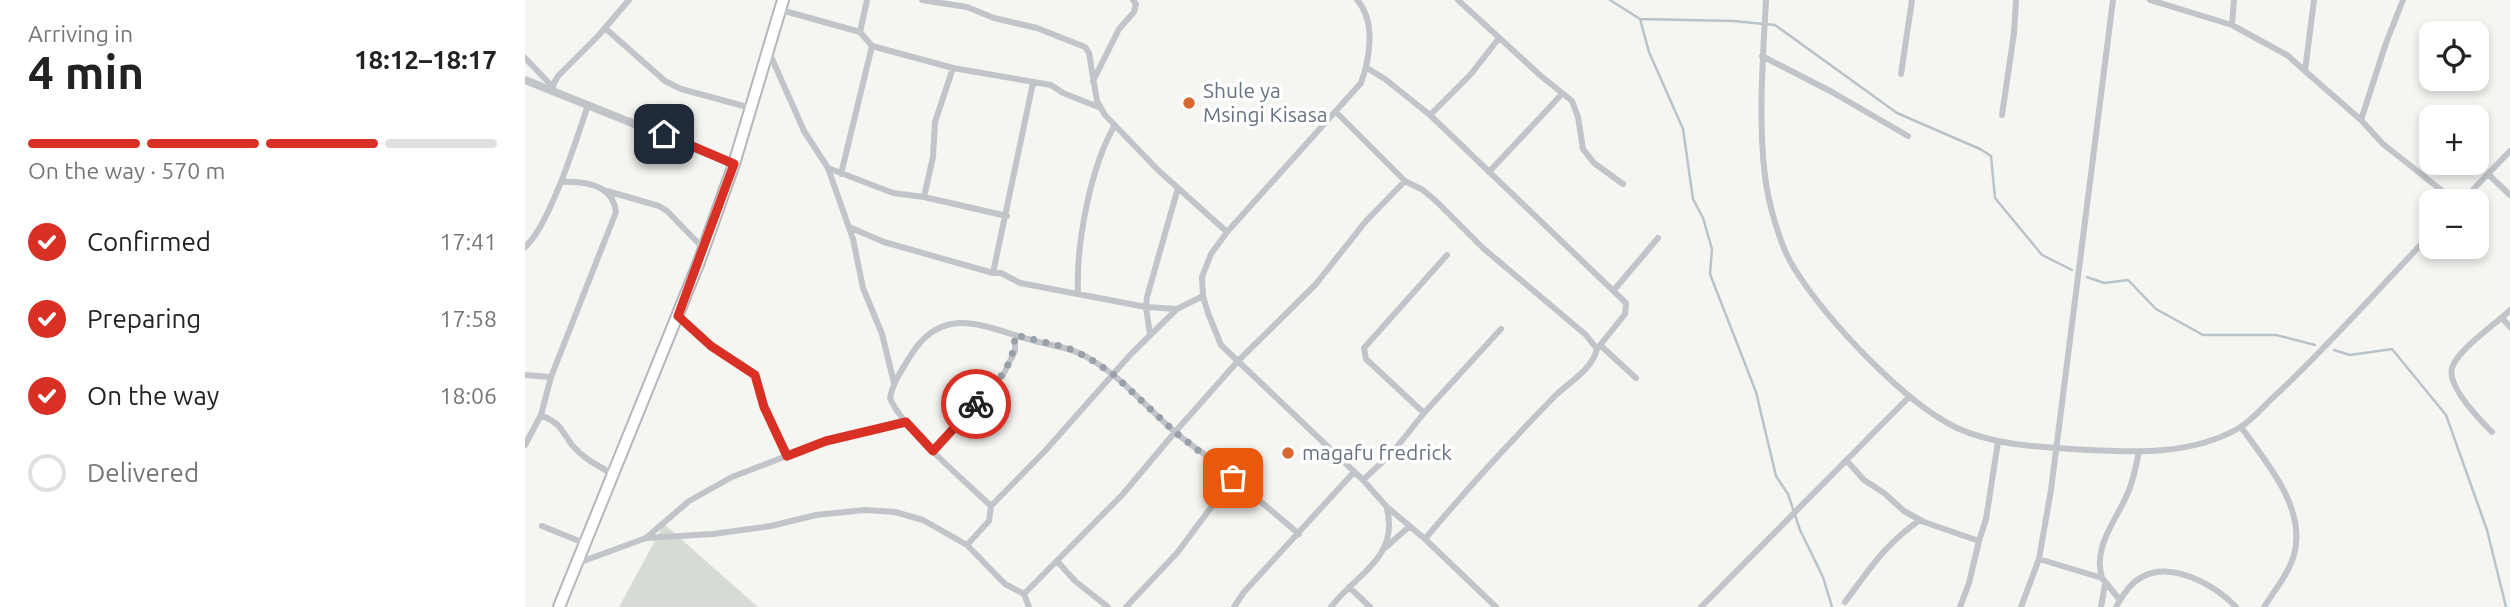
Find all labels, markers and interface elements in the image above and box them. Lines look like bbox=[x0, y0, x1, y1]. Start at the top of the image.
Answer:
text: Arriving in bbox=[28, 21, 133, 46]
map controls bbox=[2419, 21, 2489, 259]
button: locate bbox=[2419, 21, 2489, 91]
text: 18:12–18:17 bbox=[354, 45, 497, 74]
text: 4 min bbox=[28, 46, 144, 98]
place label: Shule ya Msingi Kisasa bbox=[1203, 78, 1328, 126]
marker: Shule ya Msingi Kisasa bbox=[1181, 95, 1197, 111]
pin bbox=[634, 104, 694, 164]
button: + bbox=[2419, 105, 2489, 175]
icon: home bbox=[645, 115, 683, 153]
text: On the way · 570 m bbox=[28, 158, 225, 183]
button: − bbox=[2419, 189, 2489, 259]
icon: check bbox=[28, 223, 66, 261]
text: Confirmed bbox=[87, 227, 211, 256]
text: 17:41 bbox=[439, 229, 497, 254]
icon: check bbox=[28, 300, 66, 338]
text: Preparing bbox=[87, 304, 201, 333]
text: 17:58 bbox=[439, 306, 497, 331]
courier bbox=[941, 369, 1011, 439]
icon: check bbox=[28, 377, 66, 415]
text: On the way bbox=[87, 381, 219, 410]
text: 18:06 bbox=[439, 383, 497, 408]
icon: bike bbox=[957, 385, 995, 423]
place label: magafu fredrick bbox=[1302, 440, 1452, 464]
marker: magafu fredrick bbox=[1280, 445, 1296, 461]
pin bbox=[1203, 448, 1263, 508]
text: Delivered bbox=[87, 458, 199, 487]
icon: bag bbox=[1214, 459, 1252, 497]

